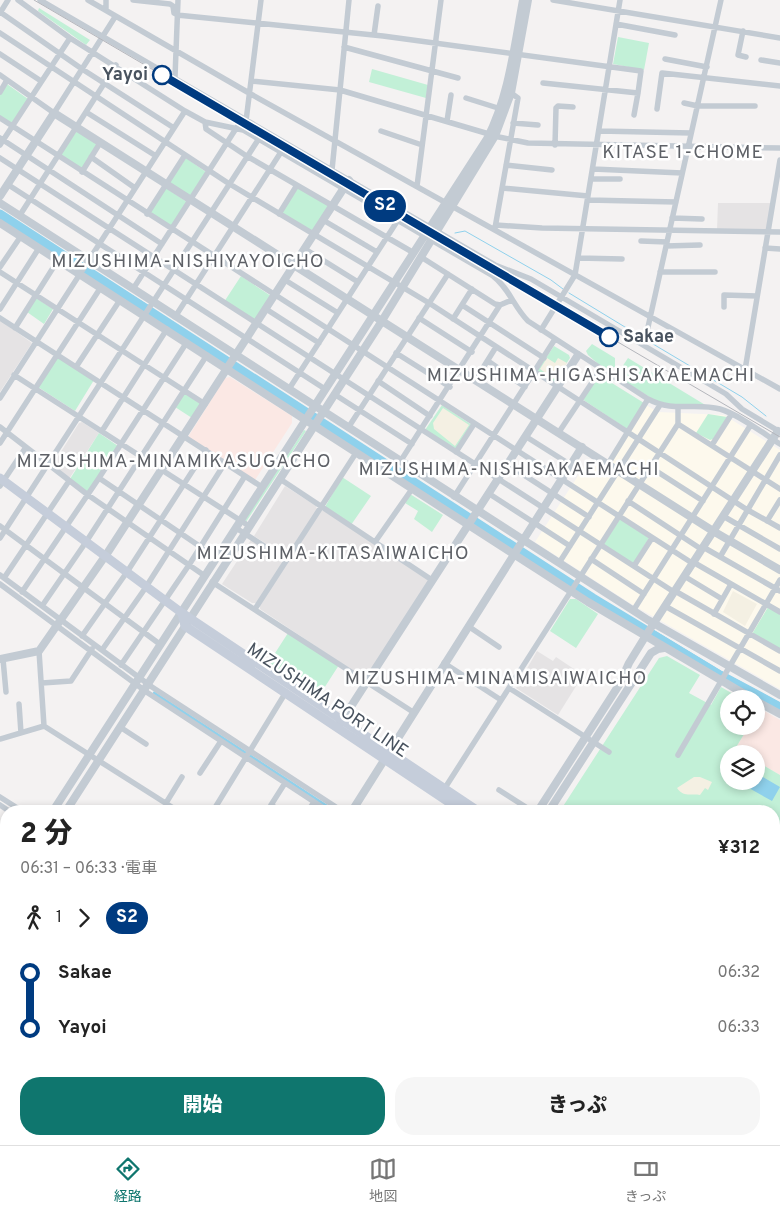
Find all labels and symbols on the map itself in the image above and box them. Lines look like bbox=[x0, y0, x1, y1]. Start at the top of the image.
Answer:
place label: Yayoi bbox=[102, 64, 148, 87]
marker: Yayoi bbox=[152, 65, 172, 85]
district label: KITASE 1-CHOME bbox=[602, 141, 764, 165]
line badge: S2 bbox=[362, 190, 408, 222]
district label: MIZUSHIMA-NISHIYAYOICHO bbox=[51, 250, 325, 274]
place label: Sakae bbox=[623, 326, 674, 349]
marker: Sakae bbox=[599, 327, 619, 347]
district label: MIZUSHIMA-HIGASHISAKAEMACHI bbox=[427, 364, 755, 388]
district label: MIZUSHIMA-MINAMIKASUGACHO bbox=[16, 450, 332, 474]
district label: MIZUSHIMA-NISHISAKAEMACHI bbox=[358, 458, 660, 482]
district label: MIZUSHIMA-KITASAIWAICHO bbox=[196, 542, 470, 566]
street label: MIZUSHIMA PORT LINE bbox=[242, 638, 412, 764]
district label: MIZUSHIMA-MINAMISAIWAICHO bbox=[345, 667, 647, 691]

